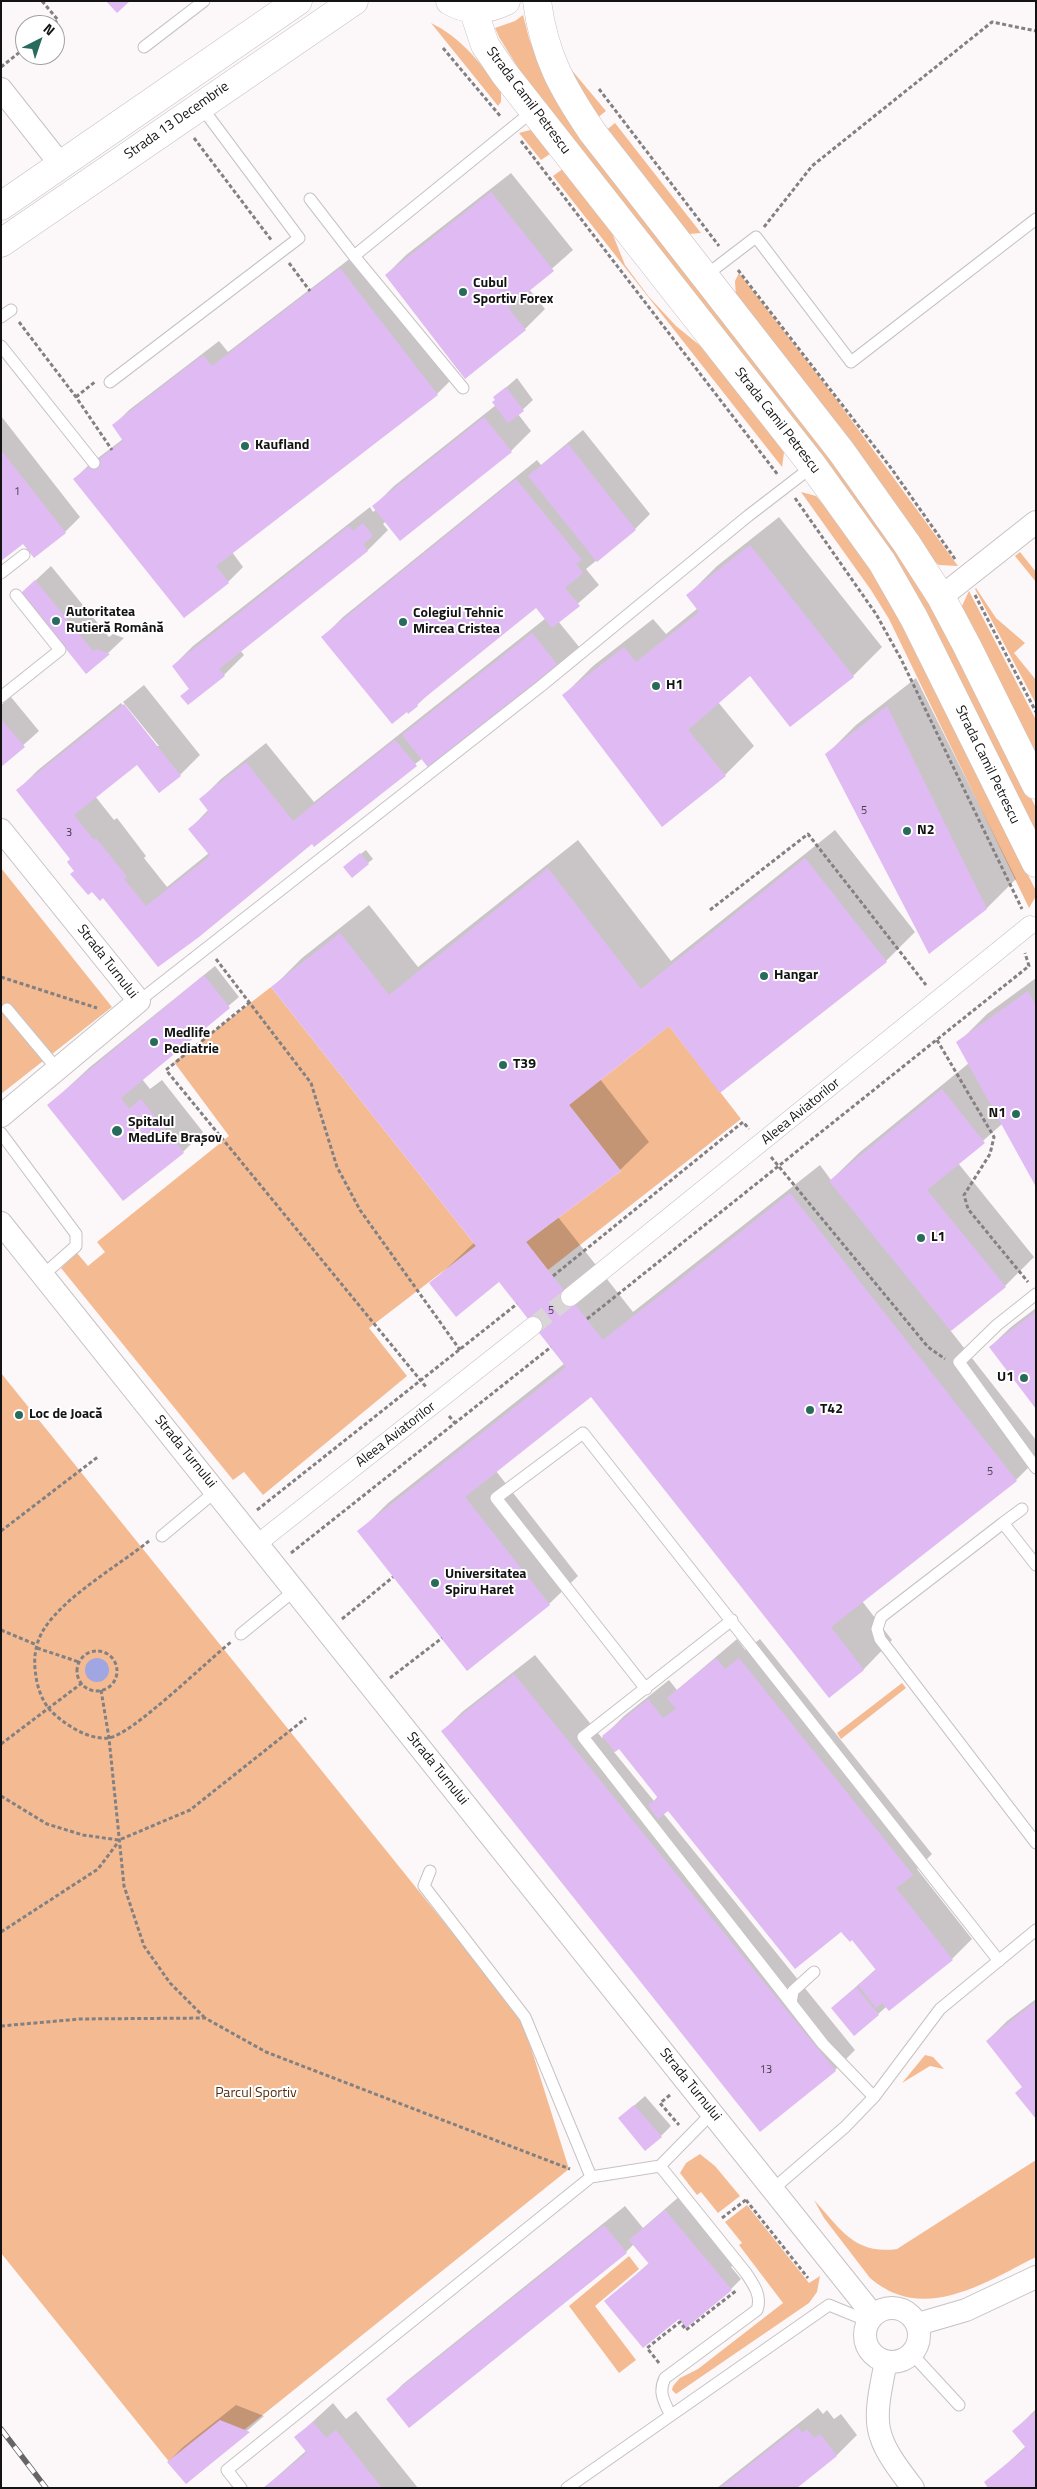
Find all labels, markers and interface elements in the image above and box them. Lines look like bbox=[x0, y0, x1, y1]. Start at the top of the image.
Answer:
north arrow bbox=[15, 15, 65, 65]
text: N bbox=[39, 18, 60, 40]
street label: Strada Camil Petrescu bbox=[482, 44, 574, 158]
street label: Strada 13 Decembrie bbox=[122, 79, 232, 163]
place label: Cubul Sportiv Forex bbox=[473, 276, 553, 308]
marker: Cubul Sportiv Forex bbox=[457, 286, 469, 298]
street label: Strada Camil Petrescu bbox=[731, 365, 823, 477]
place label: Kaufland bbox=[255, 438, 309, 454]
marker: Kaufland bbox=[239, 440, 251, 452]
house number: 1 bbox=[14, 485, 20, 499]
place label: Autoritatea Rutieră Română bbox=[66, 605, 164, 638]
place label: Colegiul Tehnic Mircea Cristea bbox=[413, 606, 503, 638]
marker: Autoritatea Rutieră Română bbox=[50, 615, 62, 627]
marker: Colegiul Tehnic Mircea Cristea bbox=[397, 616, 409, 628]
place label: H1 bbox=[666, 678, 683, 694]
marker: H1 bbox=[650, 680, 662, 692]
street label: Strada Camil Petrescu bbox=[951, 703, 1023, 827]
house number: 5 bbox=[861, 804, 867, 818]
place label: N2 bbox=[917, 823, 935, 839]
marker: N2 bbox=[901, 825, 913, 837]
house number: 3 bbox=[66, 826, 72, 840]
street label: Strada Turnului bbox=[73, 922, 141, 1002]
place label: Hangar bbox=[774, 968, 818, 984]
marker: Hangar bbox=[758, 970, 770, 982]
place label: Medlife Pediatrie bbox=[164, 1026, 219, 1058]
marker: Medlife Pediatrie bbox=[148, 1036, 160, 1048]
place label: T39 bbox=[513, 1057, 536, 1073]
marker: T39 bbox=[497, 1059, 509, 1071]
street label: Aleea Aviatorilor bbox=[758, 1075, 844, 1149]
place label: N1 bbox=[988, 1106, 1006, 1122]
marker: N1 bbox=[1010, 1108, 1022, 1120]
place label: Spitalul MedLife Brașov bbox=[128, 1115, 222, 1148]
marker: Spitalul MedLife Brașov bbox=[110, 1124, 124, 1138]
place label: L1 bbox=[931, 1230, 945, 1246]
marker: L1 bbox=[915, 1232, 927, 1244]
house number: 5 bbox=[548, 1304, 554, 1318]
place label: U1 bbox=[997, 1370, 1014, 1386]
marker: U1 bbox=[1018, 1372, 1030, 1384]
street label: Aleea Aviatorilor bbox=[353, 1399, 439, 1471]
place label: T42 bbox=[820, 1402, 843, 1418]
marker: T42 bbox=[804, 1404, 816, 1416]
place label: Loc de Joacă bbox=[29, 1407, 102, 1423]
marker: Loc de Joacă bbox=[13, 1409, 25, 1421]
street label: Strada Turnului bbox=[151, 1412, 219, 1492]
house number: 5 bbox=[987, 1465, 993, 1479]
place label: Universitatea Spiru Haret bbox=[445, 1567, 527, 1600]
marker: Universitatea Spiru Haret bbox=[429, 1577, 441, 1589]
street label: Strada Turnului bbox=[403, 1729, 471, 1809]
street label: Strada Turnului bbox=[656, 2045, 724, 2125]
house number: 13 bbox=[760, 2063, 772, 2077]
park label: Parcul Sportiv bbox=[215, 2086, 297, 2102]

